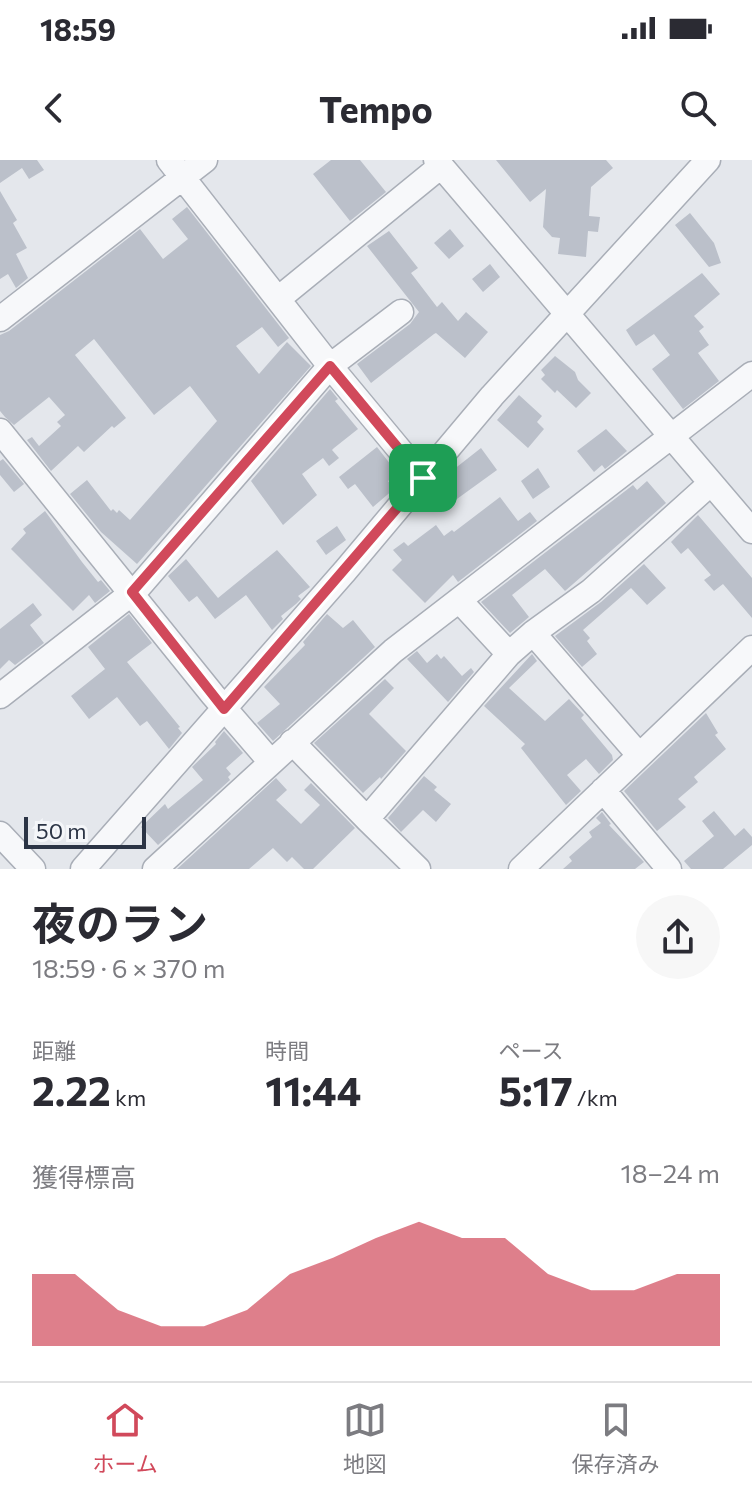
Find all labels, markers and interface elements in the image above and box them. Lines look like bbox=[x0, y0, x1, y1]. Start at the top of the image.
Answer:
text: 18:59 bbox=[40, 10, 116, 47]
icon: back bbox=[32, 86, 76, 130]
text: Tempo bbox=[319, 86, 433, 130]
icon: search bbox=[676, 86, 720, 130]
pin bbox=[389, 444, 457, 512]
icon: arrive bbox=[401, 456, 445, 500]
scale bar bbox=[24, 813, 146, 849]
text: 50 m bbox=[36, 817, 86, 844]
text: 夜のラン bbox=[32, 895, 208, 949]
button: share bbox=[636, 895, 720, 979]
text: 18:59 · 6 × 370 m bbox=[32, 952, 225, 983]
text: 距離 bbox=[32, 1037, 76, 1064]
text: 時間 bbox=[265, 1037, 309, 1064]
text: ペース bbox=[499, 1037, 564, 1064]
text: 2.22 bbox=[32, 1065, 111, 1114]
text: 11:44 bbox=[265, 1065, 361, 1114]
text: 5:17 bbox=[499, 1065, 573, 1114]
text: km bbox=[111, 1084, 146, 1111]
text: /km bbox=[573, 1084, 618, 1111]
text: 18–24 m bbox=[621, 1157, 720, 1188]
text: 獲得標高 bbox=[32, 1161, 136, 1192]
tab: ホーム bbox=[92, 1398, 158, 1478]
tab: 地図 bbox=[343, 1398, 387, 1478]
tab: 保存済み bbox=[572, 1398, 660, 1478]

